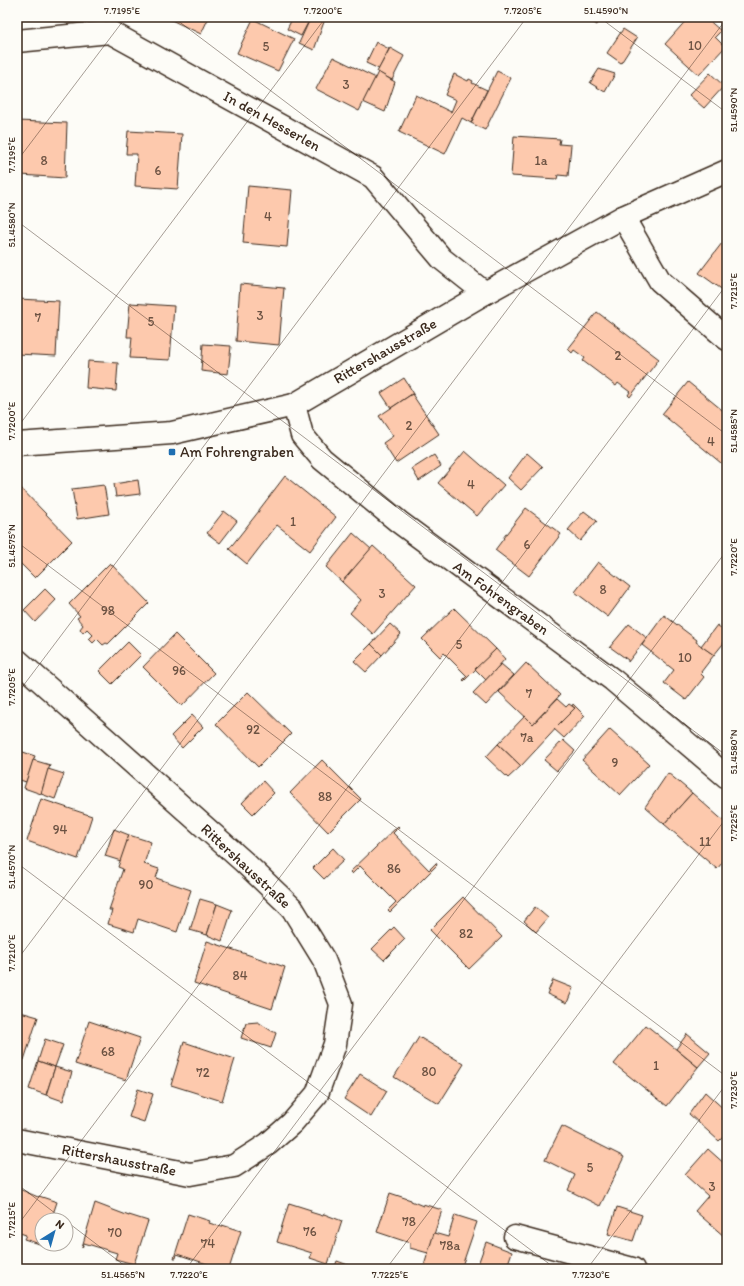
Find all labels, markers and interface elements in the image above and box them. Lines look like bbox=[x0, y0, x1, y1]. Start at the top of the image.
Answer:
text: 7.7195°E bbox=[104, 4, 140, 17]
text: 7.7200°E bbox=[304, 4, 343, 17]
text: 7.7205°E bbox=[504, 4, 542, 17]
text: 51.4590°N bbox=[584, 4, 629, 17]
house number: 10 bbox=[688, 38, 702, 53]
house number: 5 bbox=[263, 39, 270, 54]
house number: 3 bbox=[342, 77, 350, 92]
street label: In den Hesserlen bbox=[220, 87, 324, 155]
text: 51.4590°N bbox=[727, 87, 740, 132]
text: 7.7195°E bbox=[5, 137, 18, 173]
house number: 8 bbox=[40, 153, 48, 168]
house number: 1a bbox=[535, 153, 548, 168]
house number: 6 bbox=[155, 163, 162, 178]
text: 51.4580°N bbox=[5, 202, 18, 247]
house number: 4 bbox=[264, 209, 272, 224]
text: 7.7215°E bbox=[727, 273, 740, 309]
house number: 3 bbox=[256, 308, 264, 323]
house number: 7 bbox=[35, 310, 42, 325]
house number: 5 bbox=[148, 314, 155, 329]
street label: Rittershausstraße bbox=[330, 314, 440, 388]
house number: 2 bbox=[615, 348, 622, 363]
text: 7.7200°E bbox=[5, 401, 18, 440]
text: 51.4585°N bbox=[727, 409, 740, 453]
house number: 2 bbox=[406, 418, 413, 433]
house number: 4 bbox=[707, 434, 715, 449]
place label: Am Fohrengraben bbox=[180, 443, 294, 461]
marker: Am Fohrengraben bbox=[167, 447, 177, 457]
house number: 4 bbox=[467, 477, 475, 492]
house number: 1 bbox=[290, 514, 296, 529]
text: 51.4575°N bbox=[5, 524, 18, 568]
house number: 6 bbox=[524, 537, 531, 552]
text: 7.7220°E bbox=[727, 538, 740, 576]
street label: Am Fohrengraben bbox=[450, 557, 552, 639]
house number: 8 bbox=[599, 582, 607, 597]
house number: 3 bbox=[378, 586, 386, 601]
house number: 98 bbox=[101, 603, 115, 618]
house number: 5 bbox=[456, 637, 463, 652]
house number: 10 bbox=[678, 650, 692, 665]
house number: 96 bbox=[172, 663, 186, 678]
text: 7.7205°E bbox=[5, 668, 18, 706]
house number: 7 bbox=[526, 686, 533, 701]
house number: 92 bbox=[246, 722, 260, 737]
text: 51.4580°N bbox=[727, 729, 740, 774]
house number: 7a bbox=[520, 730, 534, 745]
house number: 9 bbox=[612, 755, 619, 770]
house number: 88 bbox=[318, 789, 332, 804]
text: 7.7225°E bbox=[727, 804, 740, 841]
street label: Rittershausstraße bbox=[197, 820, 295, 912]
house number: 94 bbox=[53, 822, 67, 837]
house number: 11 bbox=[699, 834, 711, 849]
text: 51.4570°N bbox=[5, 845, 18, 889]
house number: 86 bbox=[387, 861, 401, 876]
house number: 90 bbox=[139, 877, 153, 892]
house number: 82 bbox=[459, 926, 473, 941]
text: 7.7210°E bbox=[5, 934, 18, 971]
house number: 84 bbox=[233, 968, 248, 983]
house number: 68 bbox=[101, 1044, 115, 1059]
house number: 1 bbox=[653, 1058, 659, 1073]
house number: 80 bbox=[421, 1064, 437, 1079]
house number: 72 bbox=[196, 1065, 210, 1080]
text: 7.7230°E bbox=[727, 1071, 740, 1109]
street label: Rittershausstraße bbox=[60, 1140, 178, 1180]
house number: 5 bbox=[587, 1160, 594, 1175]
house number: 3 bbox=[708, 1179, 716, 1194]
text: 7.7215°E bbox=[5, 1202, 18, 1238]
north arrow bbox=[34, 1212, 74, 1252]
house number: 78 bbox=[402, 1214, 416, 1229]
text: N bbox=[53, 1217, 67, 1232]
house number: 76 bbox=[303, 1224, 317, 1239]
house number: 70 bbox=[108, 1225, 122, 1240]
house number: 74 bbox=[201, 1236, 215, 1251]
house number: 78a bbox=[440, 1238, 460, 1253]
text: 51.4565°N bbox=[101, 1268, 145, 1281]
text: 7.7220°E bbox=[170, 1268, 208, 1281]
text: 7.7225°E bbox=[372, 1268, 409, 1281]
text: 7.7230°E bbox=[572, 1268, 610, 1281]

